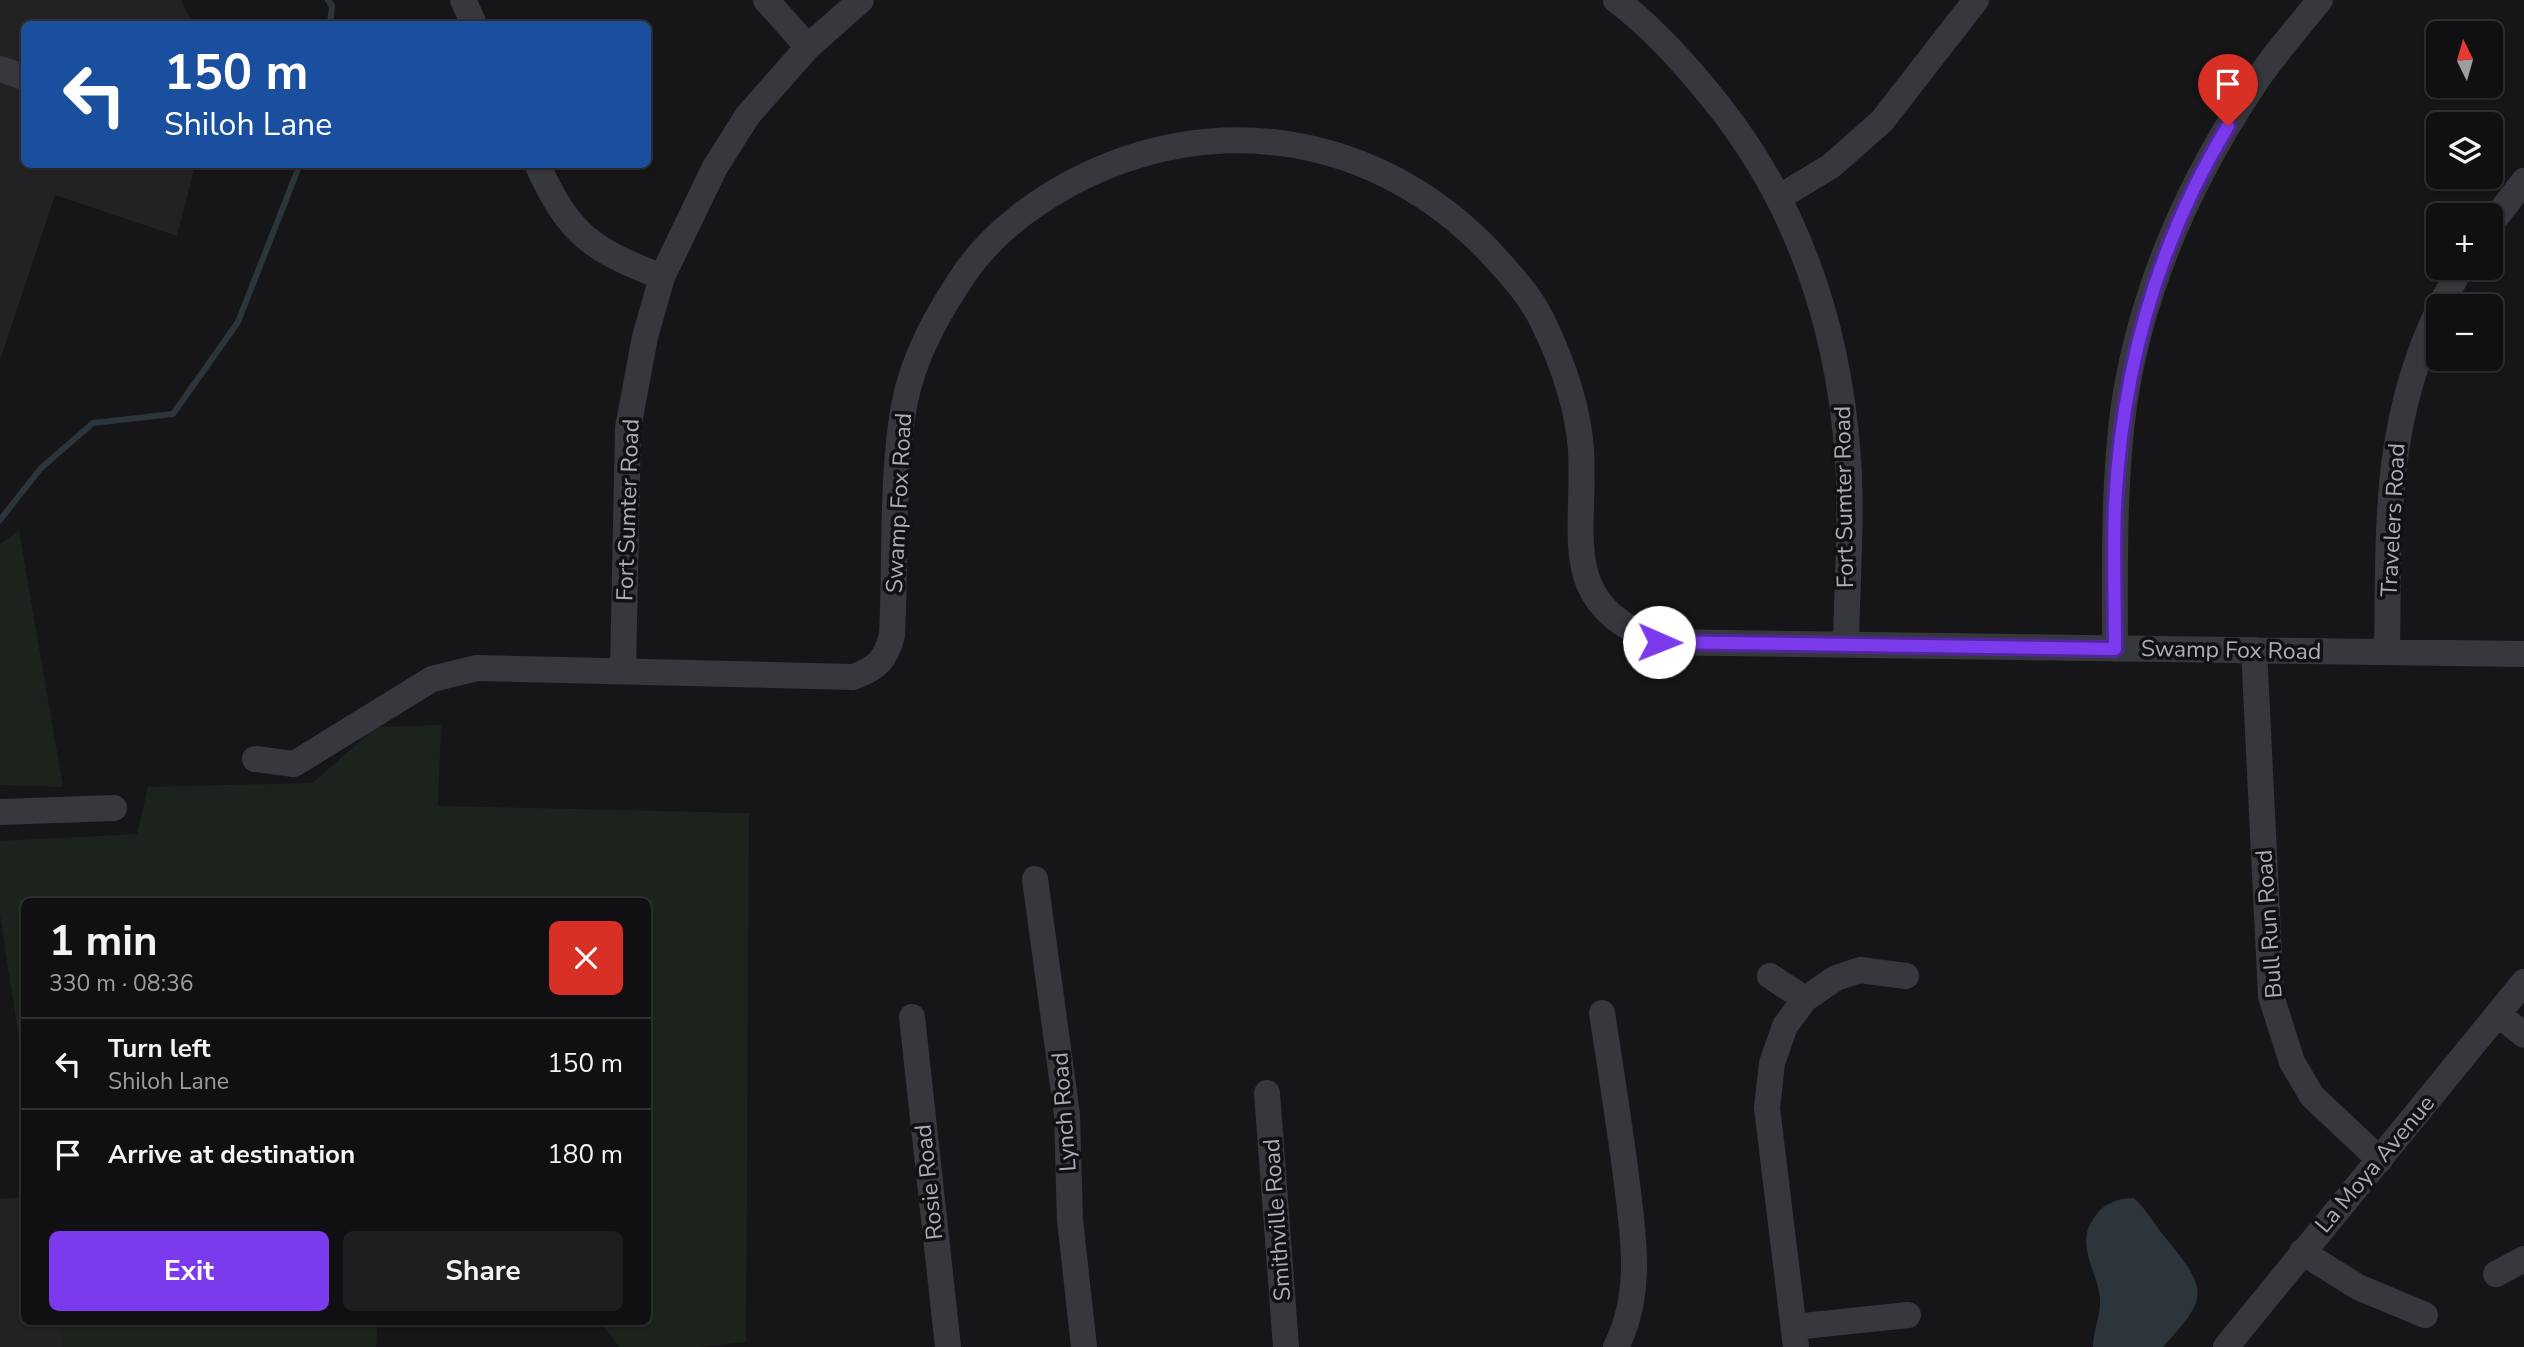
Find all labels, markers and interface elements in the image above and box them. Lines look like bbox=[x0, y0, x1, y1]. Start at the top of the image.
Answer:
north arrow bbox=[2426, 21, 2502, 98]
map controls bbox=[2426, 21, 2503, 371]
text: 150 m bbox=[164, 39, 308, 106]
icon: left bbox=[49, 49, 140, 140]
pin bbox=[2198, 54, 2258, 126]
icon: arrive bbox=[2209, 65, 2247, 103]
text: Shiloh Lane bbox=[164, 103, 332, 146]
button: layers bbox=[2426, 112, 2503, 189]
button: + bbox=[2426, 203, 2503, 280]
button: − bbox=[2426, 294, 2503, 371]
street label: Fort Sumter Road bbox=[1827, 406, 1861, 588]
street label: Swamp Fox Road bbox=[879, 412, 919, 594]
street label: Fort Sumter Road bbox=[609, 418, 647, 602]
street label: Travelers Road bbox=[2373, 442, 2413, 598]
position arrow bbox=[1622, 605, 1696, 679]
street label: Swamp Fox Road bbox=[2140, 633, 2322, 667]
street label: Bull Run Road bbox=[2248, 849, 2290, 999]
text: 1 min bbox=[49, 913, 158, 970]
button: close bbox=[549, 921, 623, 995]
text: 330 m · 08:36 bbox=[49, 968, 194, 999]
text: Turn left bbox=[108, 1031, 211, 1066]
icon: left bbox=[49, 1045, 87, 1083]
text: 150 m bbox=[547, 1046, 623, 1081]
street label: Lynch Road bbox=[1044, 1051, 1084, 1173]
text: Shiloh Lane bbox=[108, 1066, 229, 1097]
street label: La Moya Avenue bbox=[2308, 1089, 2442, 1239]
street label: Rosie Road bbox=[908, 1123, 950, 1241]
icon: arrive bbox=[49, 1136, 87, 1174]
text: Arrive at destination bbox=[108, 1137, 355, 1172]
text: 180 m bbox=[547, 1137, 623, 1172]
street label: Smithville Road bbox=[1256, 1138, 1298, 1302]
button: Exit bbox=[49, 1231, 329, 1311]
button: Share bbox=[343, 1231, 623, 1311]

